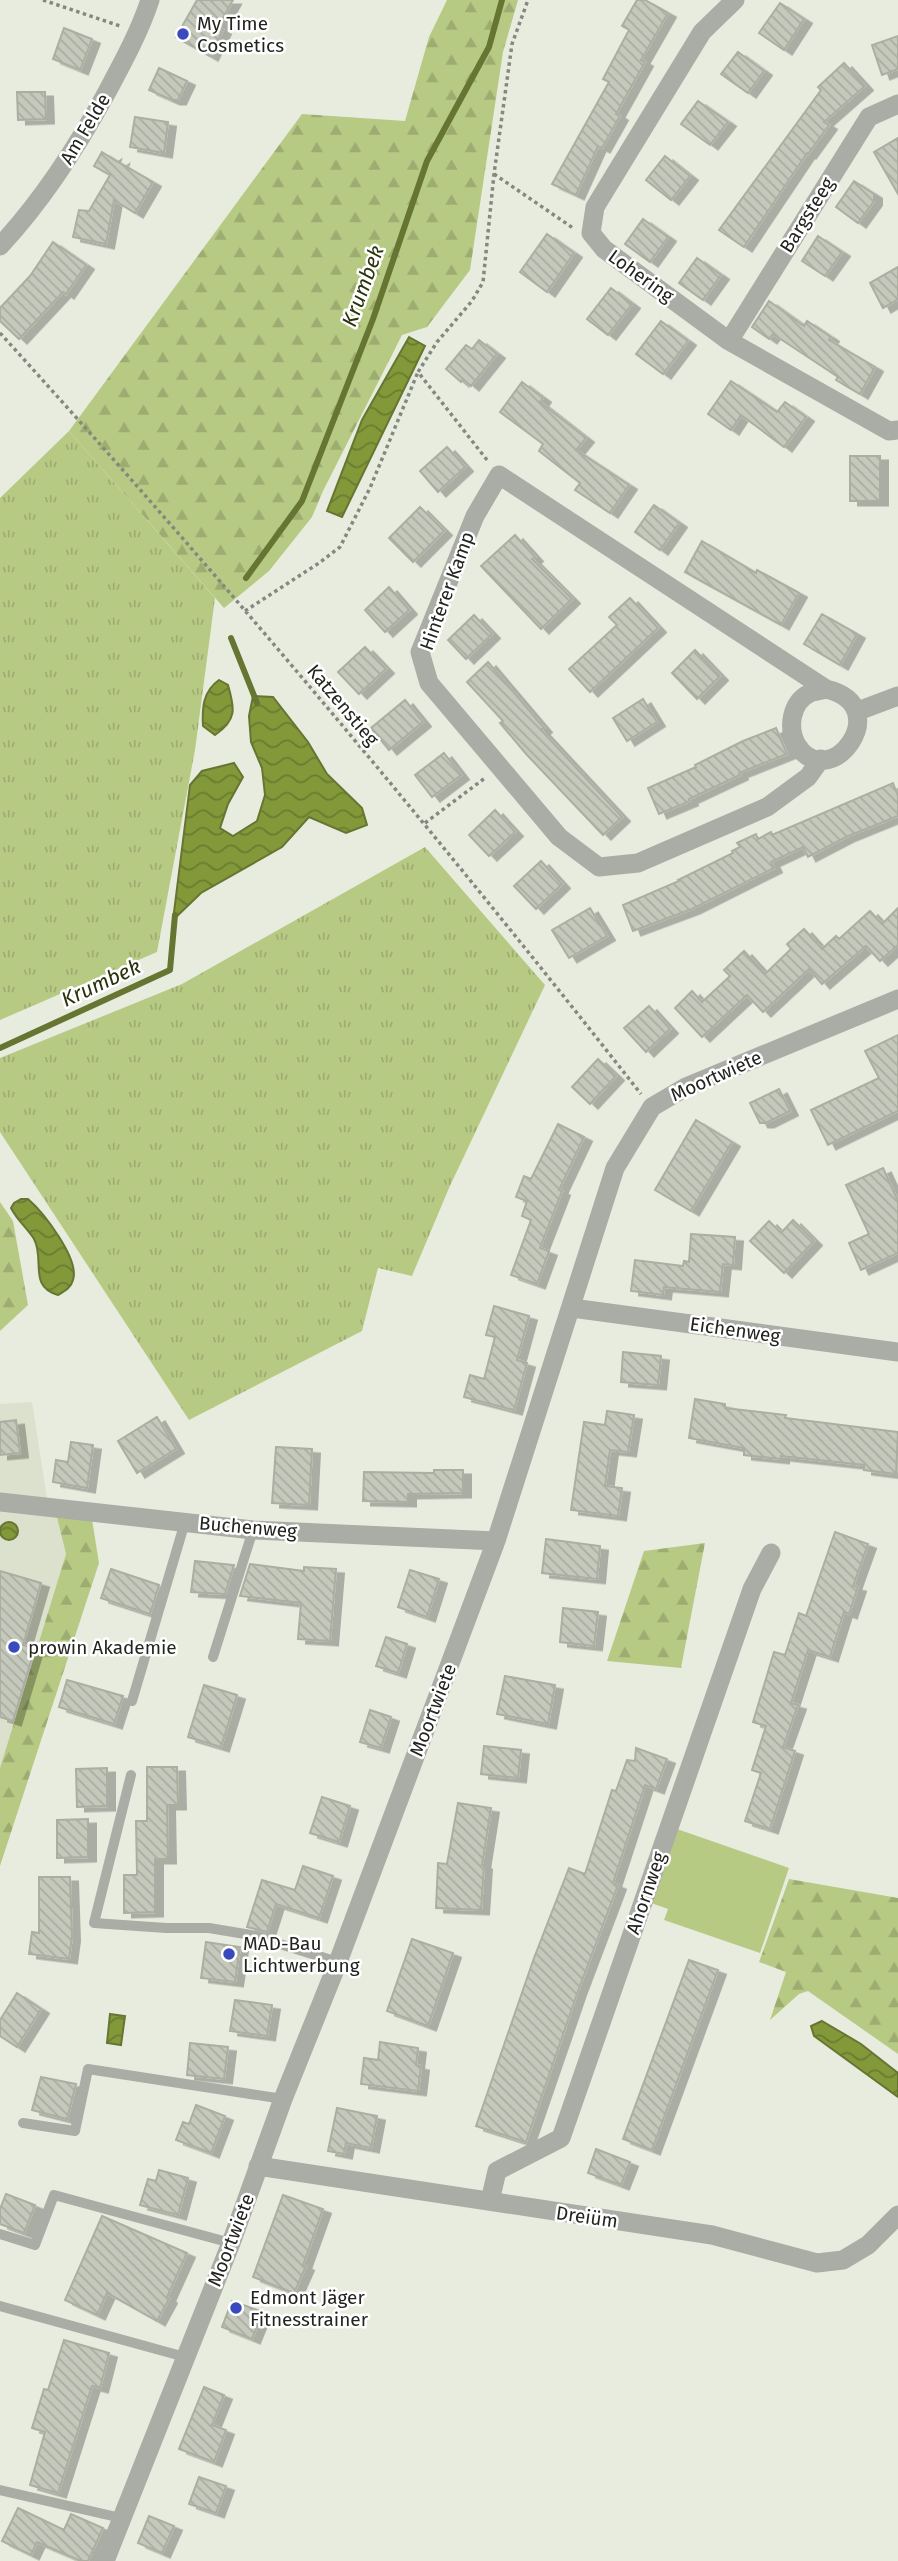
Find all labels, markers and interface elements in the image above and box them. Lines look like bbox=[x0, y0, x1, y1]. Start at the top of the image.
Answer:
place label: My Time Cosmetics bbox=[197, 12, 284, 57]
marker: My Time Cosmetics bbox=[175, 26, 191, 42]
street label: Am Felde bbox=[55, 89, 115, 169]
street label: Bargsteeg bbox=[775, 173, 839, 257]
water label: Krumbek bbox=[336, 242, 390, 330]
street label: Lohering bbox=[604, 245, 678, 307]
street label: Hinterer Kamp bbox=[415, 528, 479, 654]
street label: Katzenstieg bbox=[302, 660, 384, 750]
water label: Krumbek bbox=[57, 953, 145, 1013]
street label: Moortwiete bbox=[667, 1046, 765, 1106]
street label: Eichenweg bbox=[688, 1312, 782, 1348]
street label: Buchenweg bbox=[198, 1511, 298, 1543]
place label: prowin Akademie bbox=[28, 1636, 177, 1659]
marker: prowin Akademie bbox=[6, 1639, 22, 1655]
street label: Moortwiete bbox=[405, 1660, 461, 1760]
street label: Ahornweg bbox=[621, 1849, 671, 1937]
place label: MAD-Bau Lichtwerbung bbox=[243, 1932, 360, 1977]
marker: MAD-Bau Lichtwerbung bbox=[221, 1946, 237, 1962]
street label: Moortwiete bbox=[203, 2190, 259, 2290]
street label: Dreiüm bbox=[555, 2201, 619, 2233]
place label: Edmont Jäger Fitnesstrainer bbox=[250, 2286, 369, 2331]
marker: Edmont Jäger Fitnesstrainer bbox=[228, 2300, 244, 2316]

